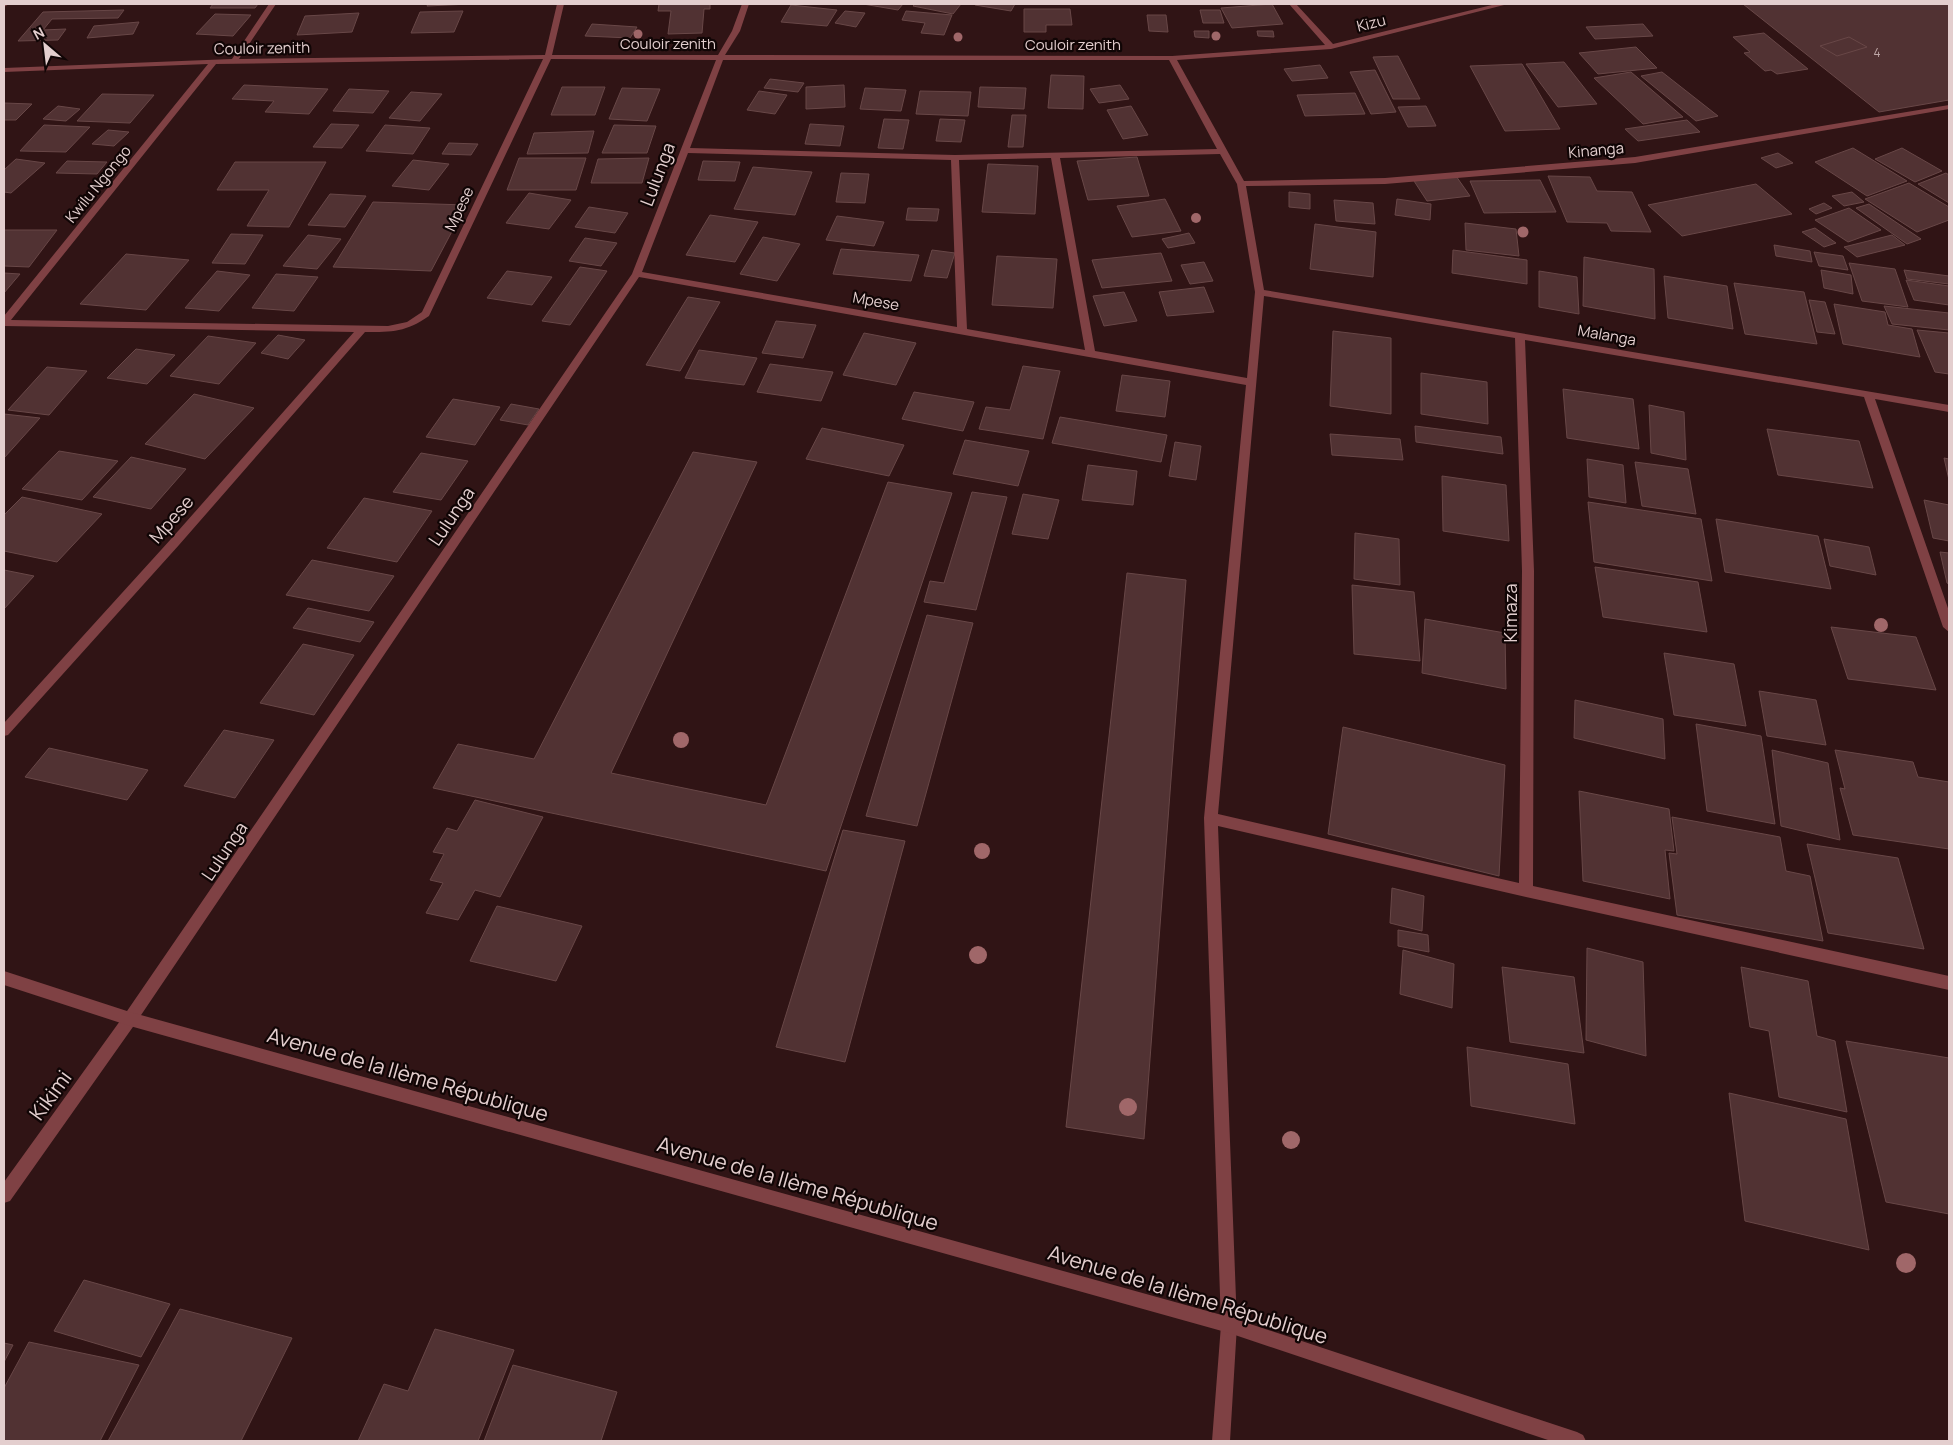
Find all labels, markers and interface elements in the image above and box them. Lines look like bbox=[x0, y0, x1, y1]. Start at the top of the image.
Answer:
street label: Kizu bbox=[1354, 9, 1388, 37]
north arrow bbox=[20, 20, 70, 70]
text: N bbox=[30, 22, 48, 44]
street label: Couloir zenith bbox=[620, 33, 716, 54]
street label: Couloir zenith bbox=[1025, 34, 1121, 55]
street label: Couloir zenith bbox=[214, 37, 310, 59]
house number: 4 bbox=[1873, 44, 1881, 61]
street label: Kinanga bbox=[1567, 137, 1625, 163]
street label: Lulunga bbox=[634, 139, 680, 209]
street label: Kwilu Ngongo bbox=[60, 141, 136, 227]
street label: Mpese bbox=[440, 183, 479, 235]
street label: Mpese bbox=[851, 287, 901, 315]
street label: Malanga bbox=[1576, 320, 1638, 350]
street label: Lulunga bbox=[423, 482, 479, 550]
street label: Mpese bbox=[143, 490, 199, 548]
street label: Kimaza bbox=[1498, 583, 1522, 643]
street label: Lulunga bbox=[196, 817, 252, 885]
street label: Avenue de la IIème République bbox=[264, 1020, 552, 1128]
street label: Kikimi bbox=[22, 1064, 78, 1126]
street label: Avenue de la IIème République bbox=[654, 1129, 942, 1237]
street label: Avenue de la IIème République bbox=[1045, 1238, 1331, 1350]

